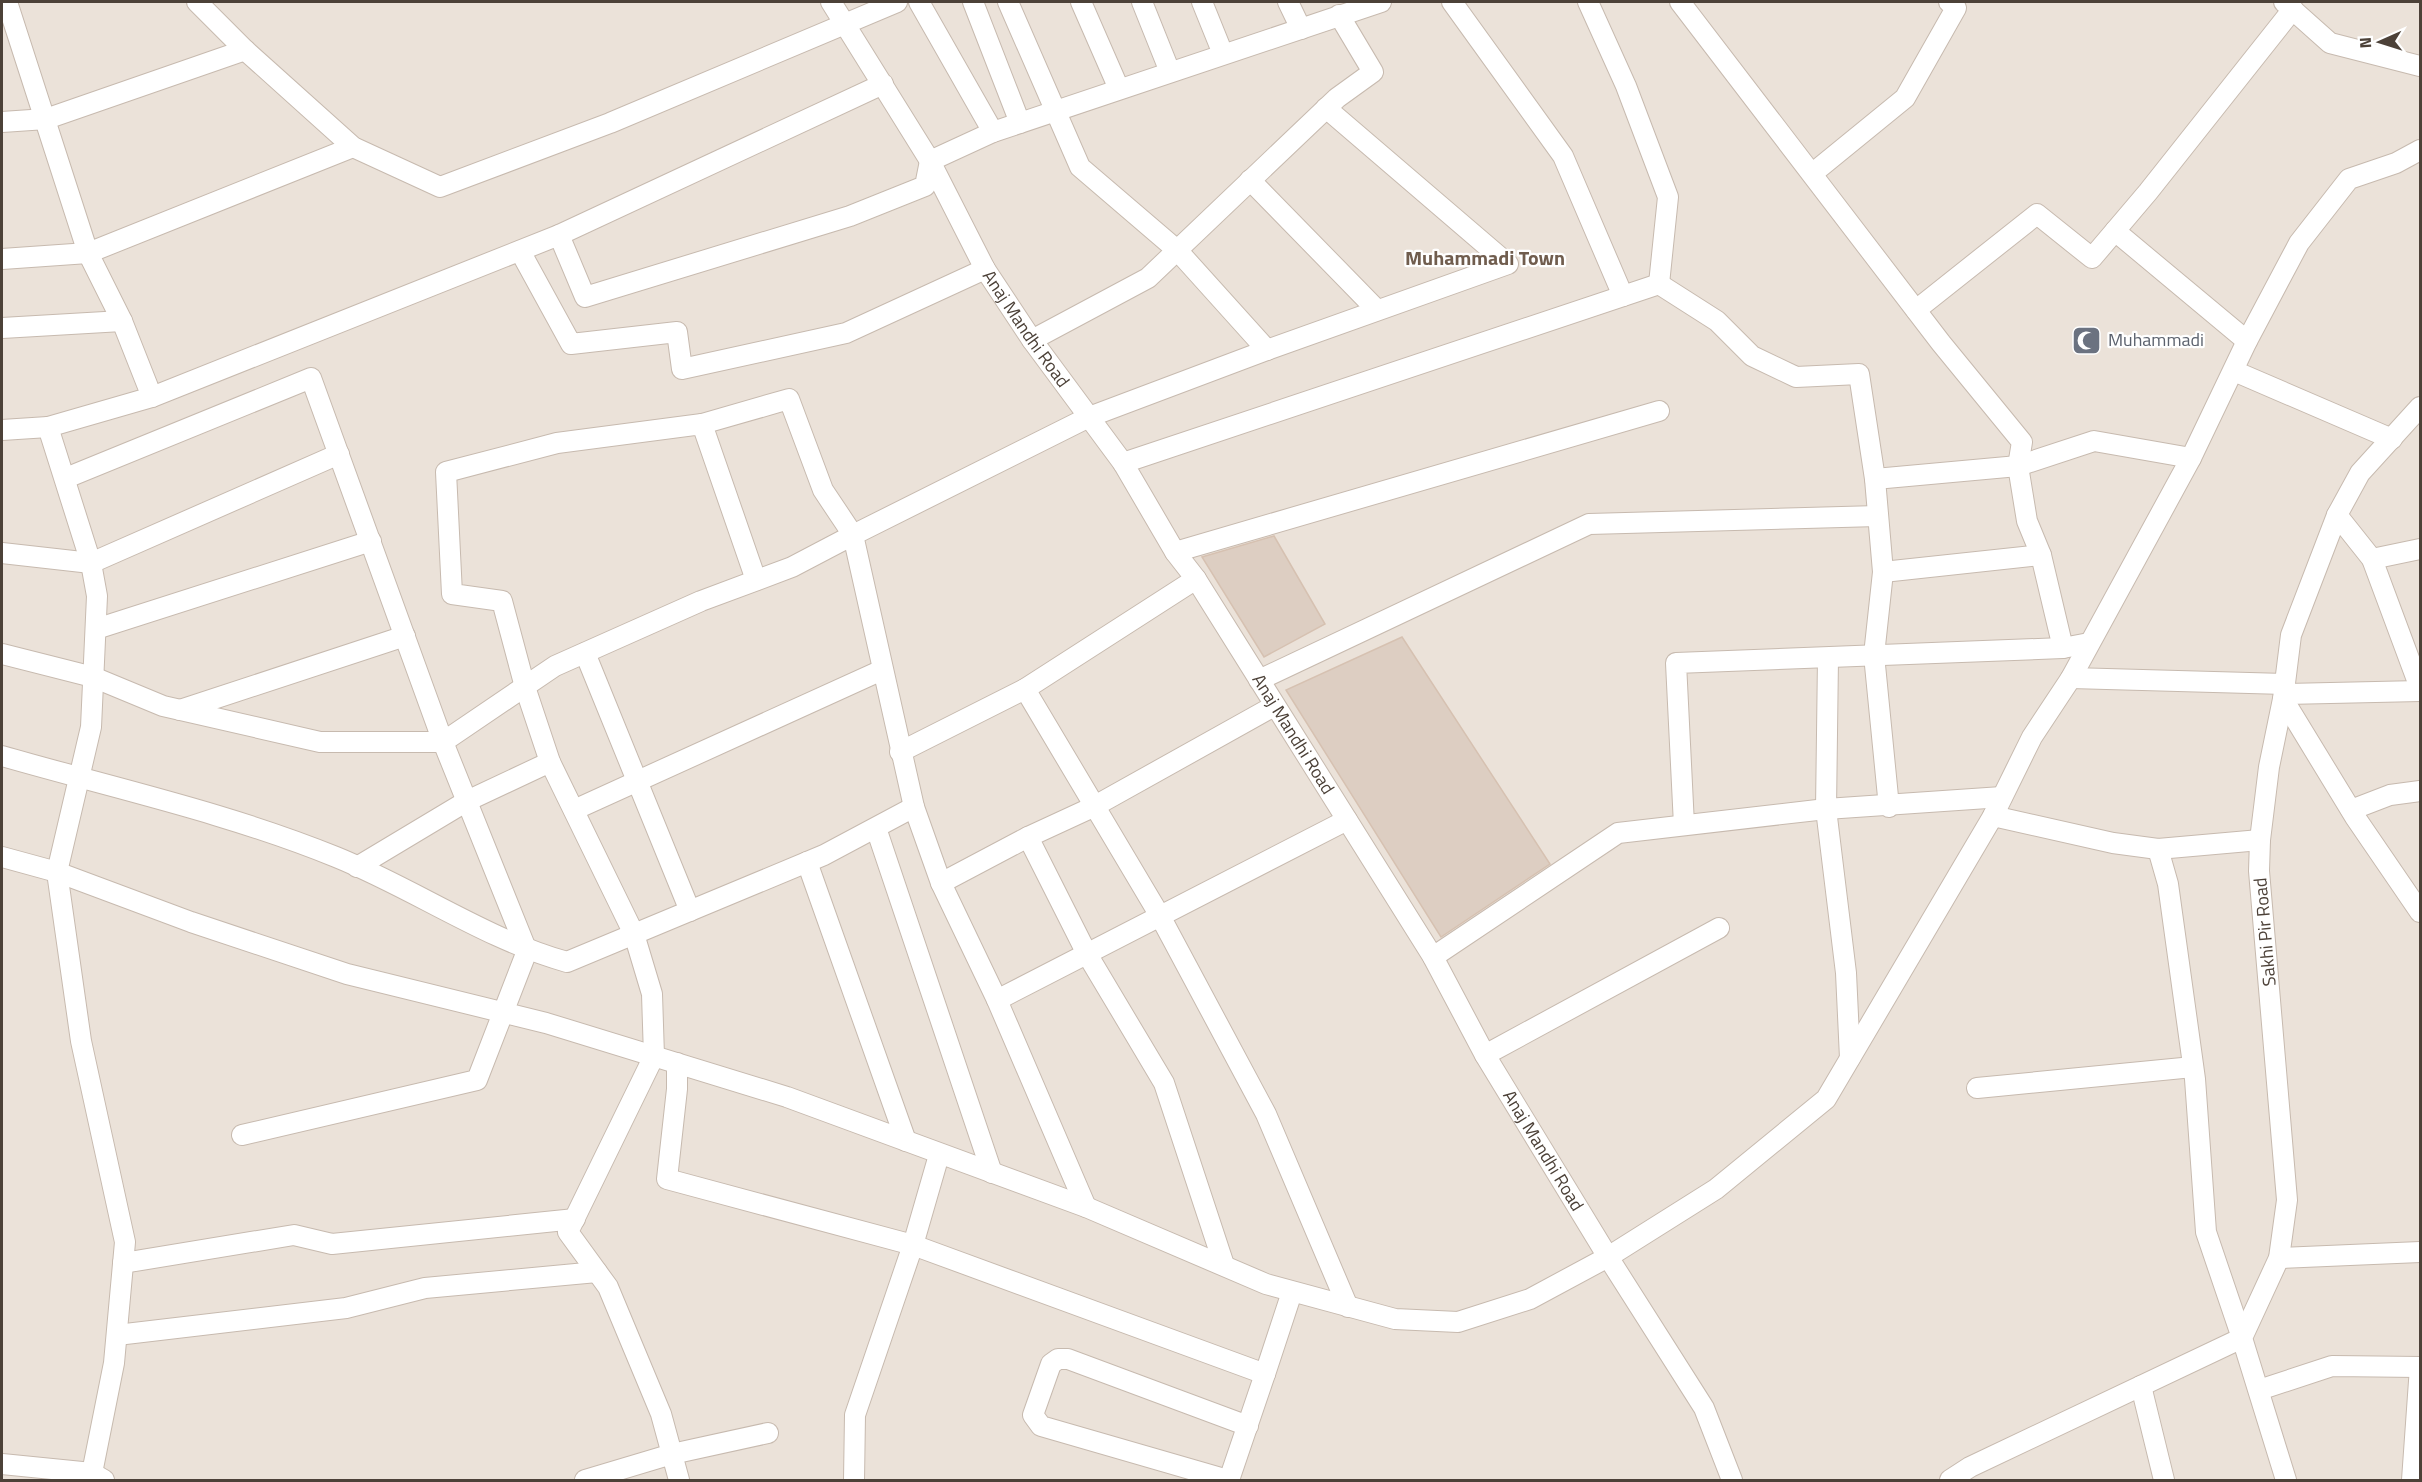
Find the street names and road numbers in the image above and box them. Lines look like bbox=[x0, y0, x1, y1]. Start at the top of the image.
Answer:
street label: Anaj Mandhi Road bbox=[976, 264, 1077, 393]
street label: Anaj Mandhi Road bbox=[1246, 668, 1342, 799]
street label: Sakhi Pir Road bbox=[2246, 877, 2283, 987]
street label: Anaj Mandhi Road bbox=[1496, 1085, 1591, 1216]

